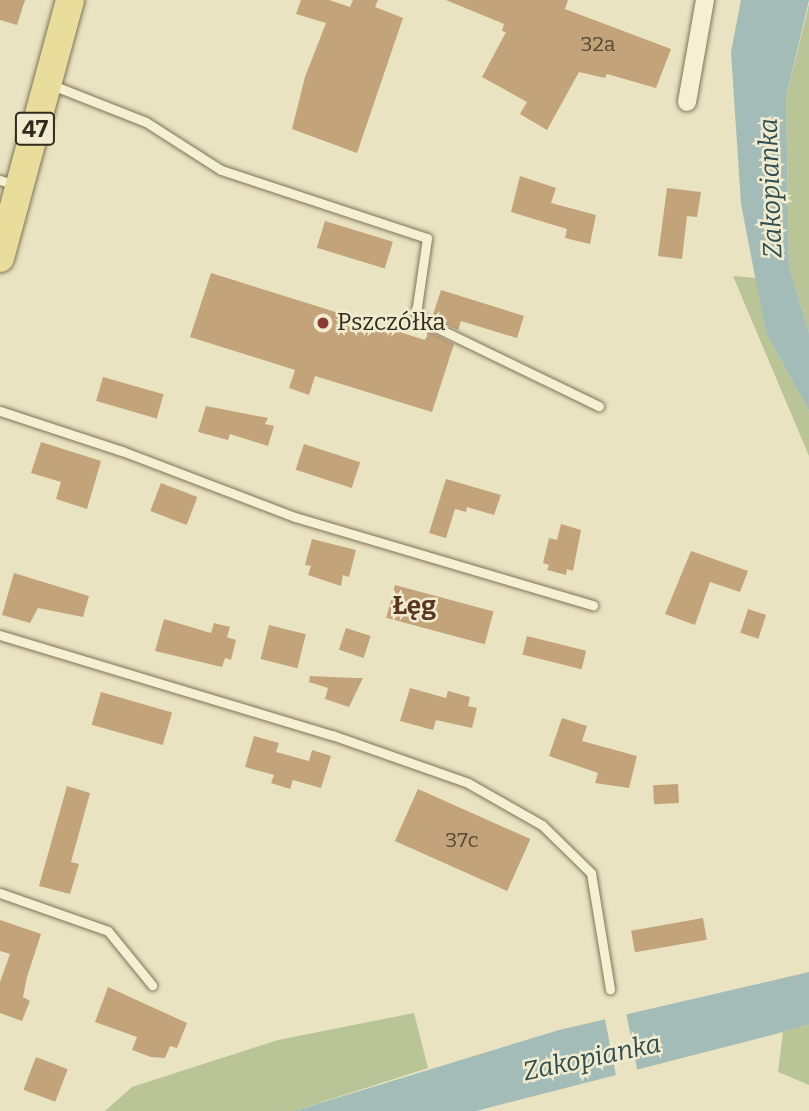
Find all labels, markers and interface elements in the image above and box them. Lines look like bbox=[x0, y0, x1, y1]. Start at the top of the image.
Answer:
house number: 32a bbox=[581, 31, 615, 57]
road number: 47 bbox=[14, 110, 56, 148]
water label: Zakopianka bbox=[753, 117, 789, 259]
place label: Pszczółka bbox=[337, 309, 446, 337]
marker: Pszczółka bbox=[315, 315, 331, 331]
district label: Łęg bbox=[392, 590, 436, 622]
house number: 37c bbox=[445, 827, 479, 853]
water label: Zakopianka bbox=[520, 1028, 664, 1088]

